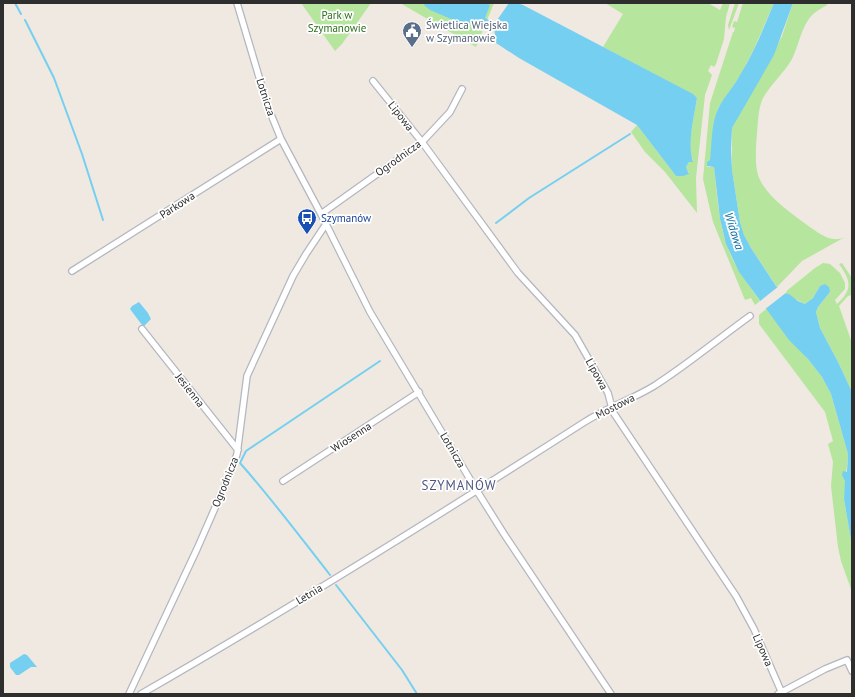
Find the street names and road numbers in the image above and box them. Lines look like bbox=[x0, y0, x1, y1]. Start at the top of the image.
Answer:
street label: Lotnicza bbox=[253, 76, 279, 118]
street label: Lipowa bbox=[385, 98, 417, 134]
street label: Ogrodnicza bbox=[372, 137, 424, 179]
street label: Parkowa bbox=[157, 188, 197, 222]
street label: Lipowa bbox=[583, 356, 611, 392]
street label: Jesienna bbox=[172, 369, 208, 410]
street label: Mostowa bbox=[593, 390, 637, 422]
street label: Wiosenna bbox=[328, 419, 374, 455]
street label: Lotnicza bbox=[437, 430, 469, 470]
street label: Ogrodnicza bbox=[209, 455, 241, 509]
street label: Letnia bbox=[293, 581, 325, 607]
street label: Lipowa bbox=[750, 632, 776, 668]

